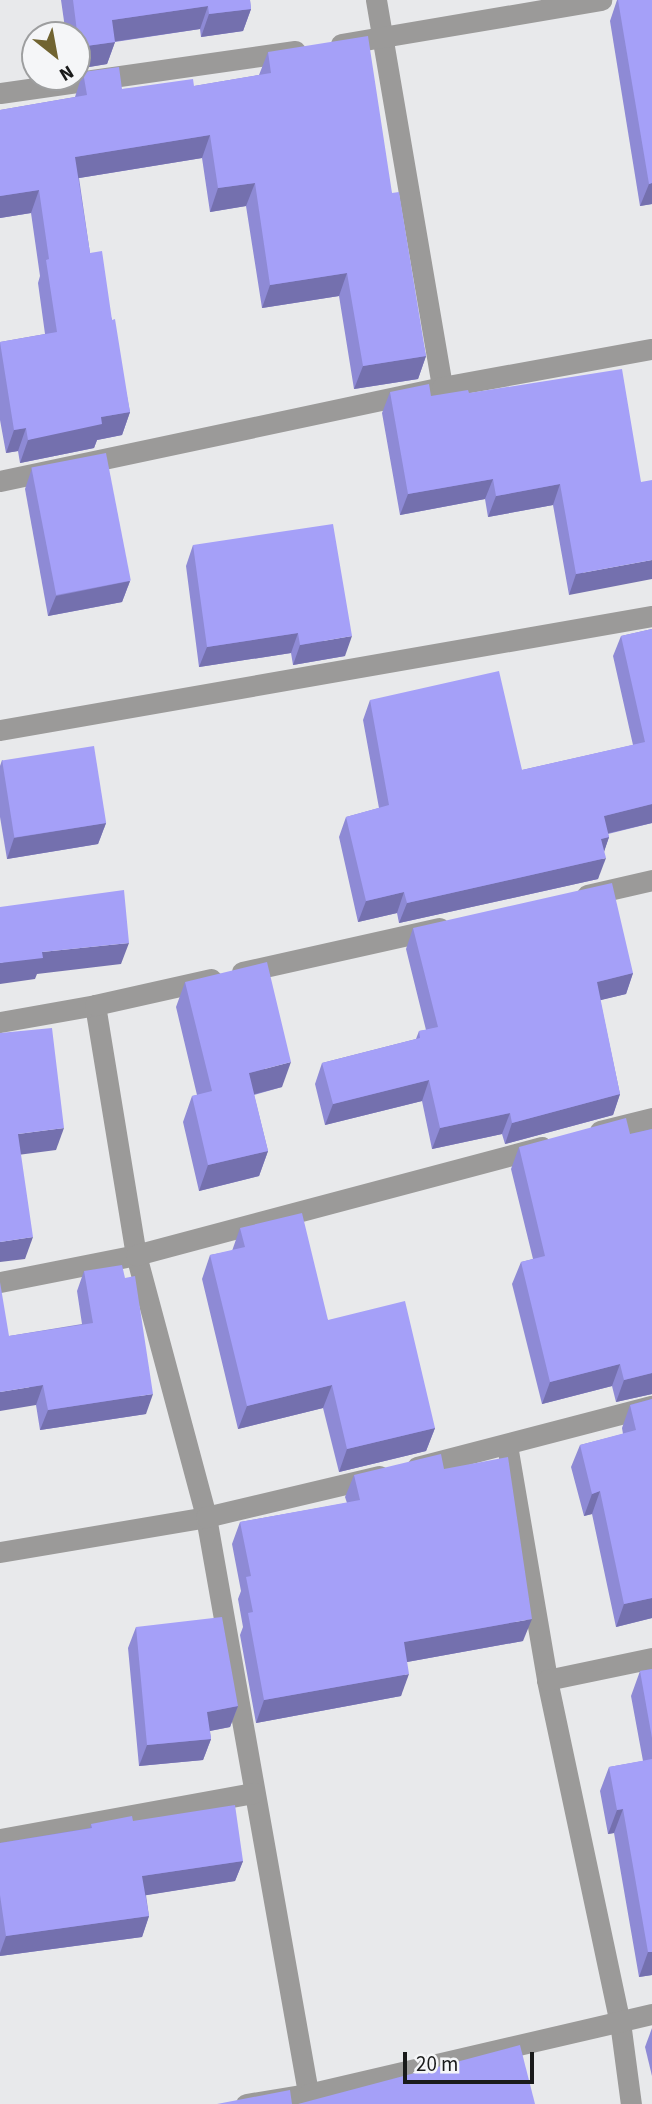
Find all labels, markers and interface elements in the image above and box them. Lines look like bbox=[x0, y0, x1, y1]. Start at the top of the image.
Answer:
north arrow bbox=[21, 21, 91, 91]
text: N bbox=[54, 58, 78, 88]
scale bar bbox=[407, 2038, 538, 2082]
text: 20 m bbox=[416, 2049, 458, 2079]

